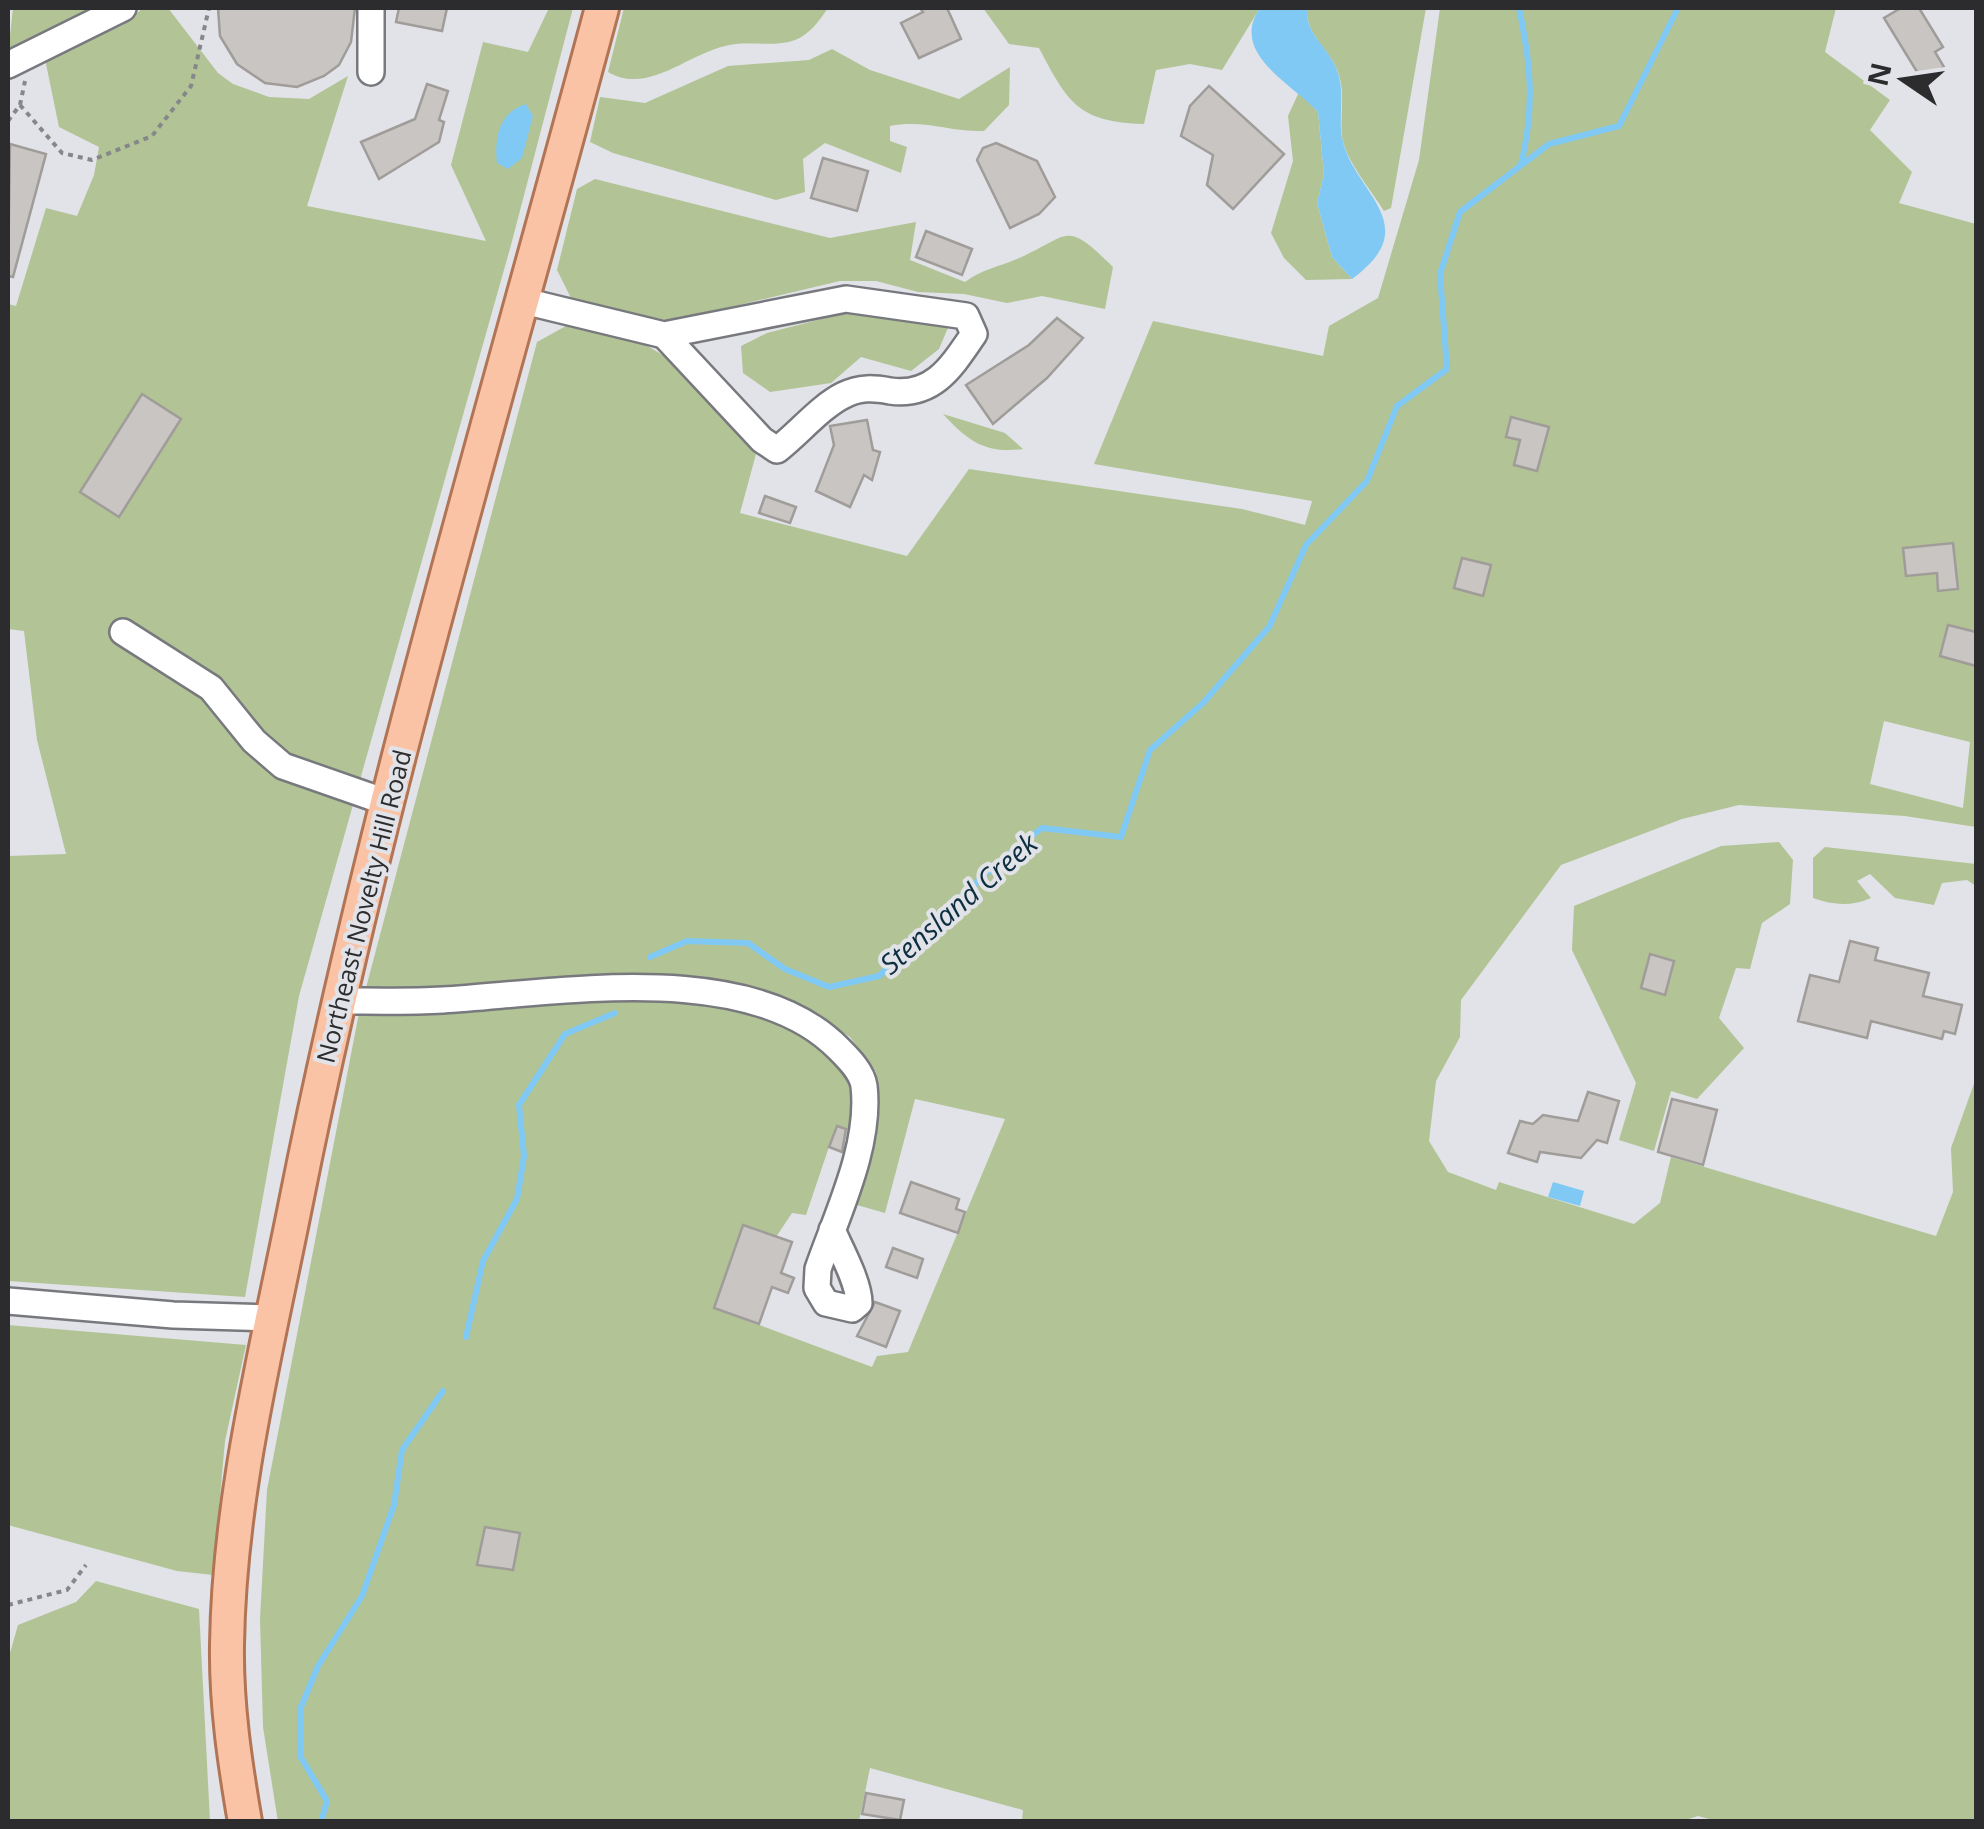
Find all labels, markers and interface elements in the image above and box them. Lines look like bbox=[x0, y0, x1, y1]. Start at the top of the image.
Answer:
north arrow bbox=[1854, 30, 1954, 130]
text: N bbox=[1858, 59, 1900, 90]
street label: Northeast Novelty Hill Road bbox=[308, 746, 418, 1066]
water label: Stensland Creek bbox=[871, 823, 1046, 982]

